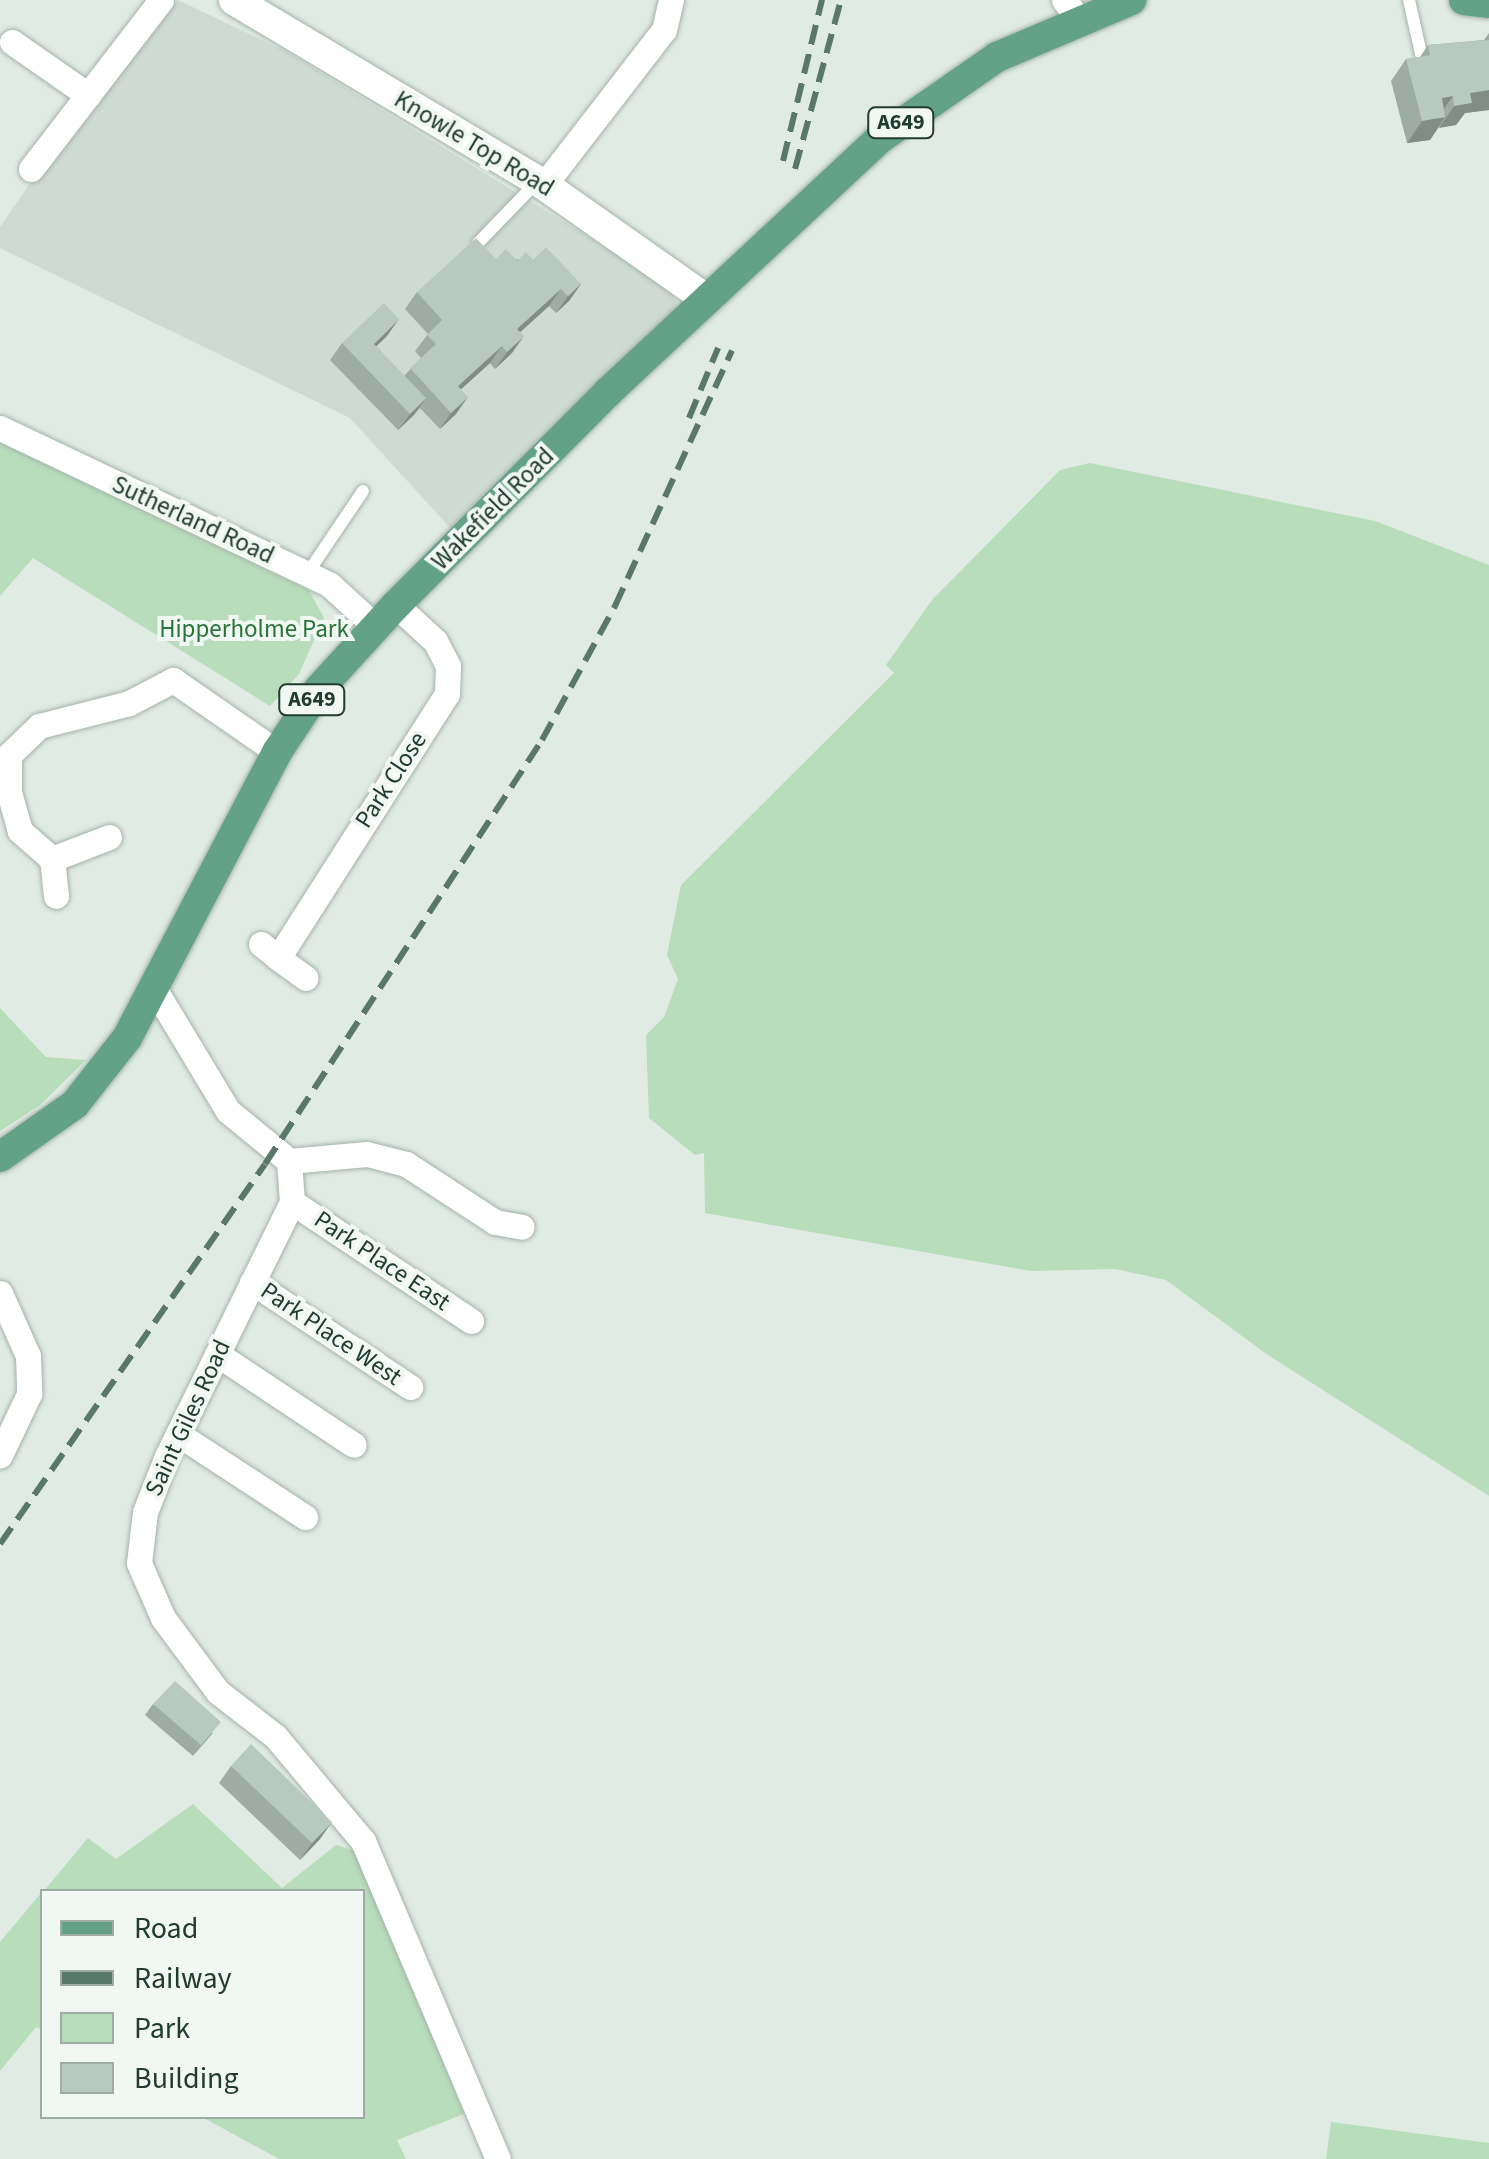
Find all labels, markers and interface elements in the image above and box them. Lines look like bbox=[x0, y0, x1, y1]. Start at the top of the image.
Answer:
street label: Knowle Top Road bbox=[389, 84, 559, 204]
road number: A649 bbox=[866, 106, 936, 140]
street label: Wakefield Road bbox=[426, 442, 560, 576]
street label: Sutherland Road bbox=[107, 469, 279, 571]
park label: Hipperholme Park bbox=[159, 614, 349, 644]
road number: A649 bbox=[277, 683, 347, 717]
street label: Park Close bbox=[349, 726, 433, 834]
street label: Park Place East bbox=[308, 1205, 456, 1317]
street label: Park Place West bbox=[255, 1276, 407, 1392]
street label: Saint Giles Road bbox=[139, 1335, 237, 1501]
legend bbox=[40, 1889, 365, 2119]
text: Road bbox=[134, 1907, 198, 1950]
text: Railway bbox=[134, 1957, 232, 2000]
text: Park bbox=[134, 2007, 190, 2050]
text: Building bbox=[134, 2057, 239, 2100]

